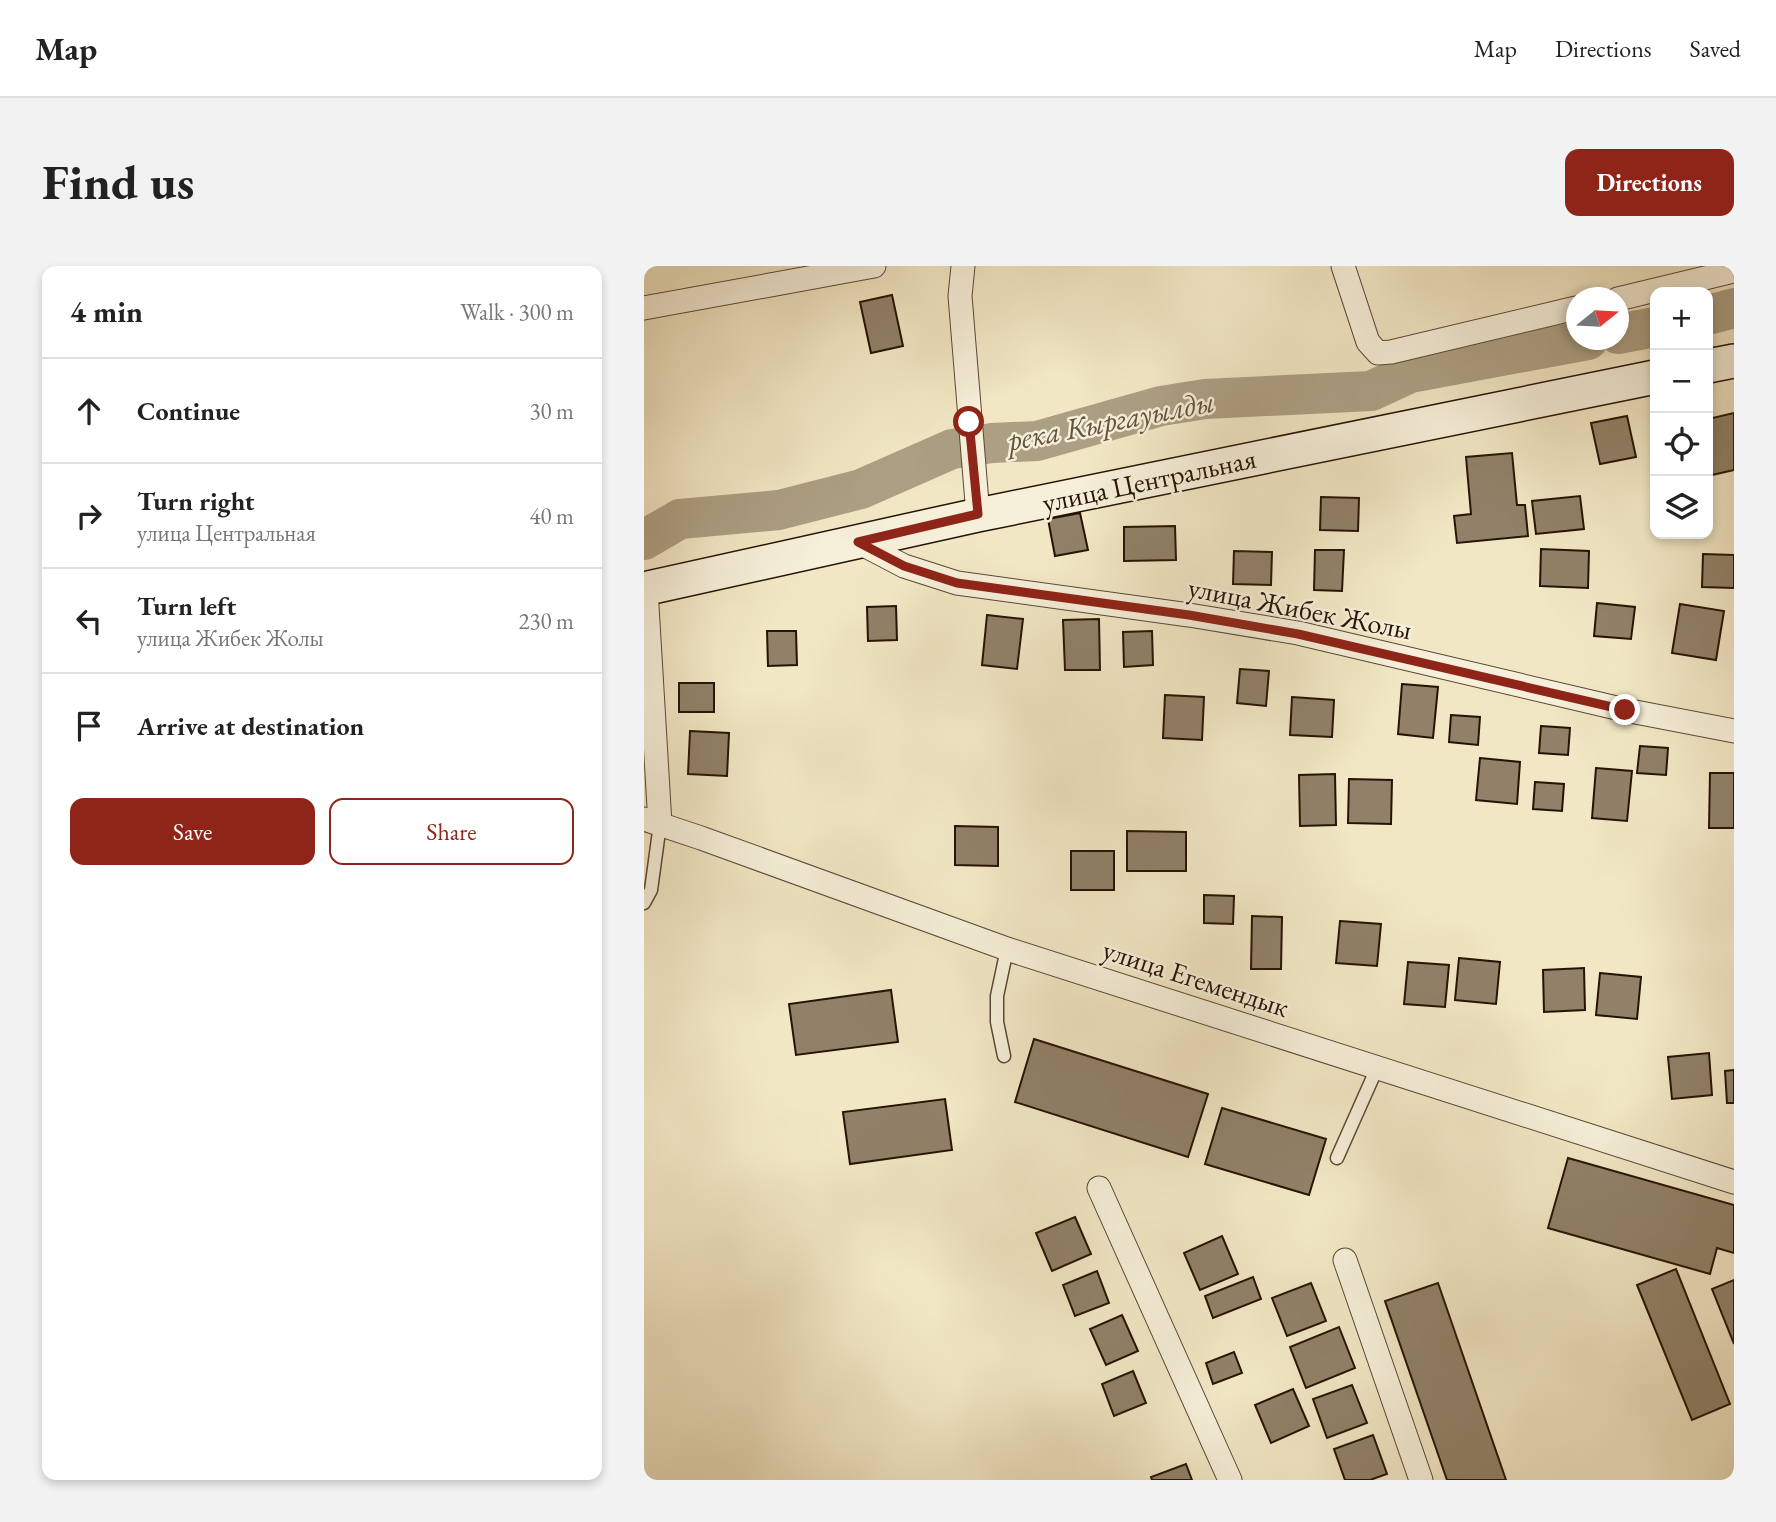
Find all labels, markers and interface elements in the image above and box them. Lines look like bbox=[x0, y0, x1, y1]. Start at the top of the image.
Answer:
text: Map bbox=[35, 27, 97, 70]
text: Map bbox=[1474, 33, 1517, 64]
text: Directions bbox=[1555, 33, 1652, 64]
text: Saved bbox=[1690, 33, 1741, 64]
button: Directions bbox=[1565, 149, 1734, 216]
text: Find us bbox=[42, 150, 194, 214]
north arrow bbox=[1566, 287, 1629, 350]
map controls bbox=[1650, 287, 1713, 539]
button: + bbox=[1650, 287, 1713, 350]
text: 4 min bbox=[70, 292, 143, 331]
text: Walk · 300 m bbox=[460, 297, 574, 327]
button: − bbox=[1650, 350, 1713, 413]
water label: река Кыргауылды bbox=[1000, 381, 1217, 460]
icon: ahead bbox=[70, 392, 108, 430]
text: Continue bbox=[137, 394, 240, 428]
text: 30 m bbox=[529, 396, 574, 426]
route start bbox=[953, 406, 984, 437]
button: locate bbox=[1650, 413, 1713, 476]
street label: улица Центральная bbox=[1039, 440, 1259, 520]
button: layers bbox=[1650, 476, 1713, 539]
text: Turn right bbox=[137, 484, 255, 518]
icon: right bbox=[70, 497, 108, 535]
text: 40 m bbox=[529, 501, 574, 531]
text: улица Центральная bbox=[137, 518, 316, 548]
street label: улица Жибек Жолы bbox=[1185, 569, 1415, 647]
text: Turn left bbox=[137, 589, 236, 623]
icon: left bbox=[70, 602, 108, 640]
text: 230 m bbox=[518, 606, 574, 636]
text: улица Жибек Жолы bbox=[137, 623, 324, 653]
route end bbox=[1609, 694, 1640, 725]
icon: arrive bbox=[70, 707, 108, 745]
text: Arrive at destination bbox=[137, 709, 364, 743]
button: Save bbox=[70, 798, 315, 865]
button: Share bbox=[329, 798, 574, 865]
street label: улица Егемендык bbox=[1098, 931, 1294, 1025]

